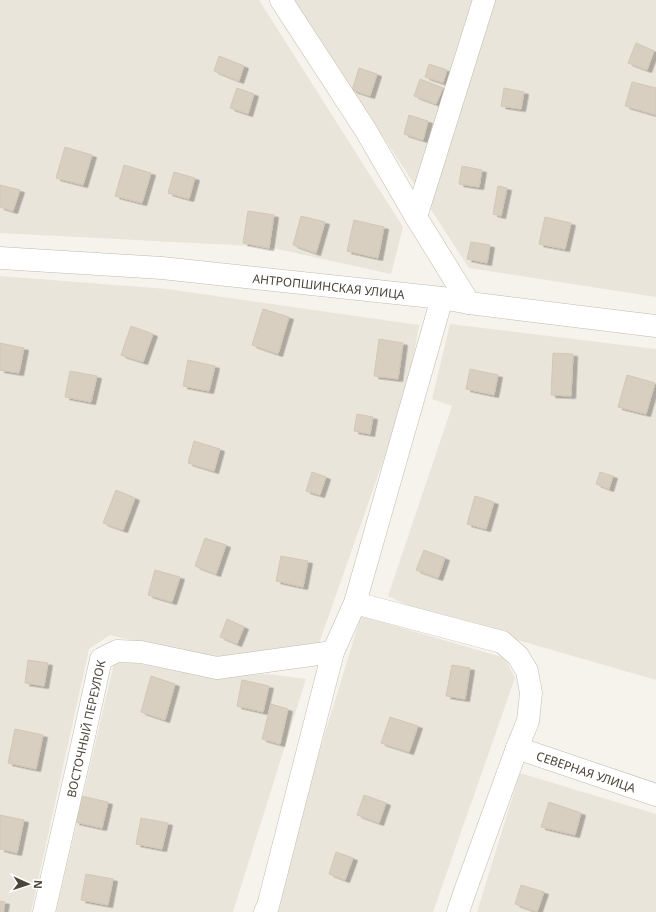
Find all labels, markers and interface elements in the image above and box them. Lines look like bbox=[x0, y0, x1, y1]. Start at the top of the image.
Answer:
street label: АНТРОПШИНСКАЯ УЛИЦА bbox=[252, 269, 406, 302]
street label: ВОСТОЧНЫЙ ПЕРЕУЛОК bbox=[62, 658, 109, 799]
street label: СЕВЕРНАЯ УЛИЦА bbox=[534, 747, 638, 796]
north arrow bbox=[8, 864, 48, 904]
text: N bbox=[31, 880, 46, 889]

